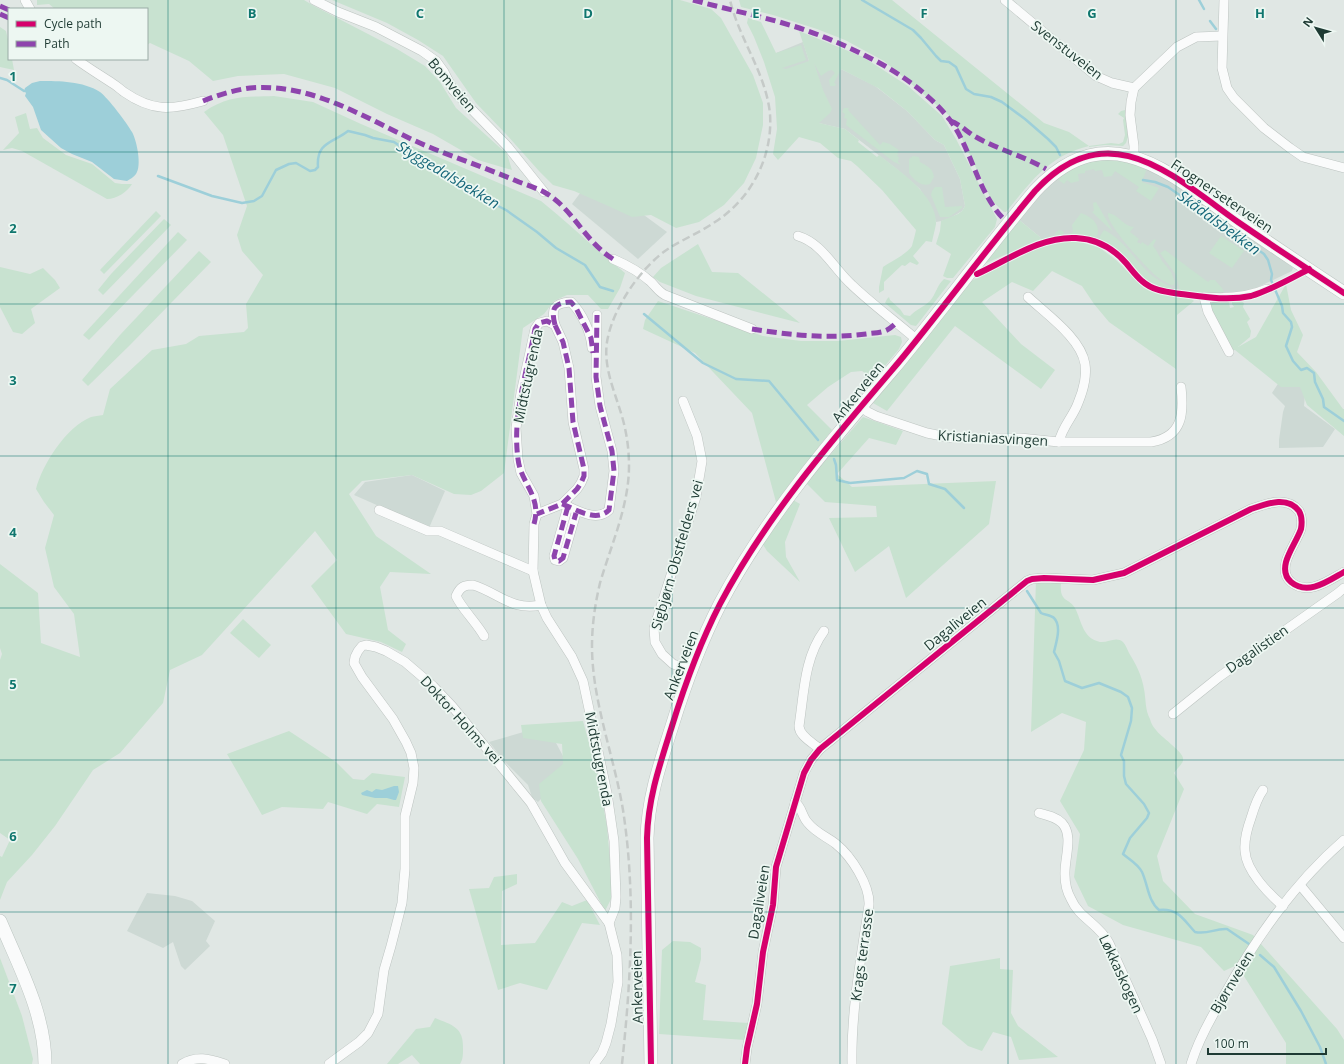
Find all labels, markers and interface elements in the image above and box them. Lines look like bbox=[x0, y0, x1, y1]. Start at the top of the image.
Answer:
text: B bbox=[248, 4, 257, 22]
text: C bbox=[416, 4, 424, 22]
text: D bbox=[583, 4, 593, 22]
text: E bbox=[752, 4, 760, 22]
text: F bbox=[920, 4, 928, 22]
text: G bbox=[1087, 4, 1097, 22]
text: H bbox=[1255, 4, 1265, 22]
legend bbox=[8, 8, 148, 60]
north arrow bbox=[1296, 8, 1336, 48]
text: N bbox=[1299, 14, 1316, 30]
text: Cycle path bbox=[44, 15, 102, 32]
street label: Svenstuveien bbox=[1027, 16, 1107, 84]
text: Path bbox=[44, 35, 70, 52]
street label: Bomveien bbox=[424, 54, 481, 116]
text: 1 bbox=[9, 67, 17, 85]
water label: Styggedalsbekken bbox=[393, 136, 504, 213]
street label: Frognerseterveien bbox=[1168, 154, 1277, 237]
water label: Skådalsbekken bbox=[1174, 185, 1265, 259]
text: 2 bbox=[9, 219, 17, 237]
street label: Midtstugrenda bbox=[508, 327, 547, 425]
street label: Ankerveien bbox=[827, 357, 888, 426]
text: 3 bbox=[9, 371, 17, 389]
street label: Kristianiasvingen bbox=[937, 425, 1049, 450]
street label: Sigbjørn Obstfelders vei bbox=[646, 478, 707, 632]
text: 4 bbox=[9, 523, 17, 541]
street label: Dagaliveien bbox=[919, 593, 990, 655]
street label: Dagalistien bbox=[1222, 620, 1292, 677]
street label: Ankerveien bbox=[659, 627, 703, 702]
street label: Doktor Holms vei bbox=[417, 671, 506, 768]
text: 5 bbox=[9, 675, 17, 693]
street label: Midtstugrenda bbox=[581, 710, 618, 808]
text: 6 bbox=[9, 827, 17, 845]
street label: Dagaliveien bbox=[743, 863, 774, 941]
street label: Krags terrasse bbox=[846, 907, 877, 1002]
street label: Løkkaskogen bbox=[1095, 931, 1148, 1016]
street label: Bjørnveien bbox=[1205, 947, 1258, 1017]
street label: Ankerveien bbox=[626, 950, 647, 1024]
text: 7 bbox=[9, 979, 17, 997]
scale bar bbox=[1208, 1030, 1326, 1056]
text: 100 m bbox=[1214, 1035, 1249, 1052]

